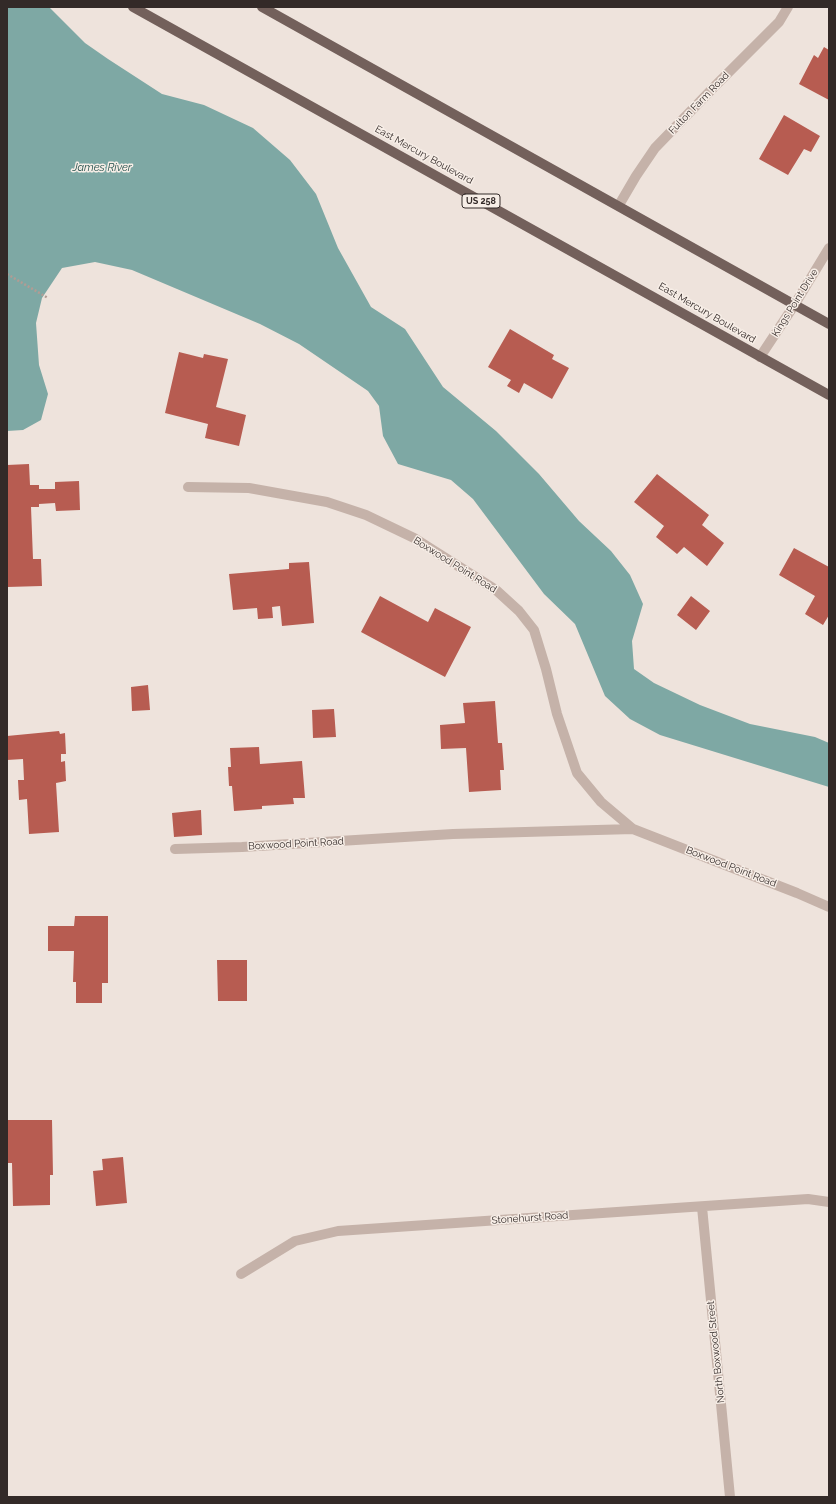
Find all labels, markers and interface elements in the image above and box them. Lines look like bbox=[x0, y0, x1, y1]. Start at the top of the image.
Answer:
street label: Fulton Farm Road bbox=[666, 69, 732, 137]
street label: East Mercury Boulevard bbox=[373, 123, 475, 187]
water label: James River bbox=[72, 161, 132, 175]
road number: US 258 bbox=[462, 194, 500, 208]
street label: Kings Point Drive bbox=[769, 267, 821, 339]
street label: East Mercury Boulevard bbox=[656, 280, 758, 346]
street label: Boxwood Point Road bbox=[411, 534, 499, 596]
street label: Boxwood Point Road bbox=[248, 835, 344, 853]
street label: Boxwood Point Road bbox=[684, 844, 778, 890]
street label: Stonehurst Road bbox=[491, 1209, 569, 1227]
street label: North Boxwood Street bbox=[705, 1300, 727, 1404]

